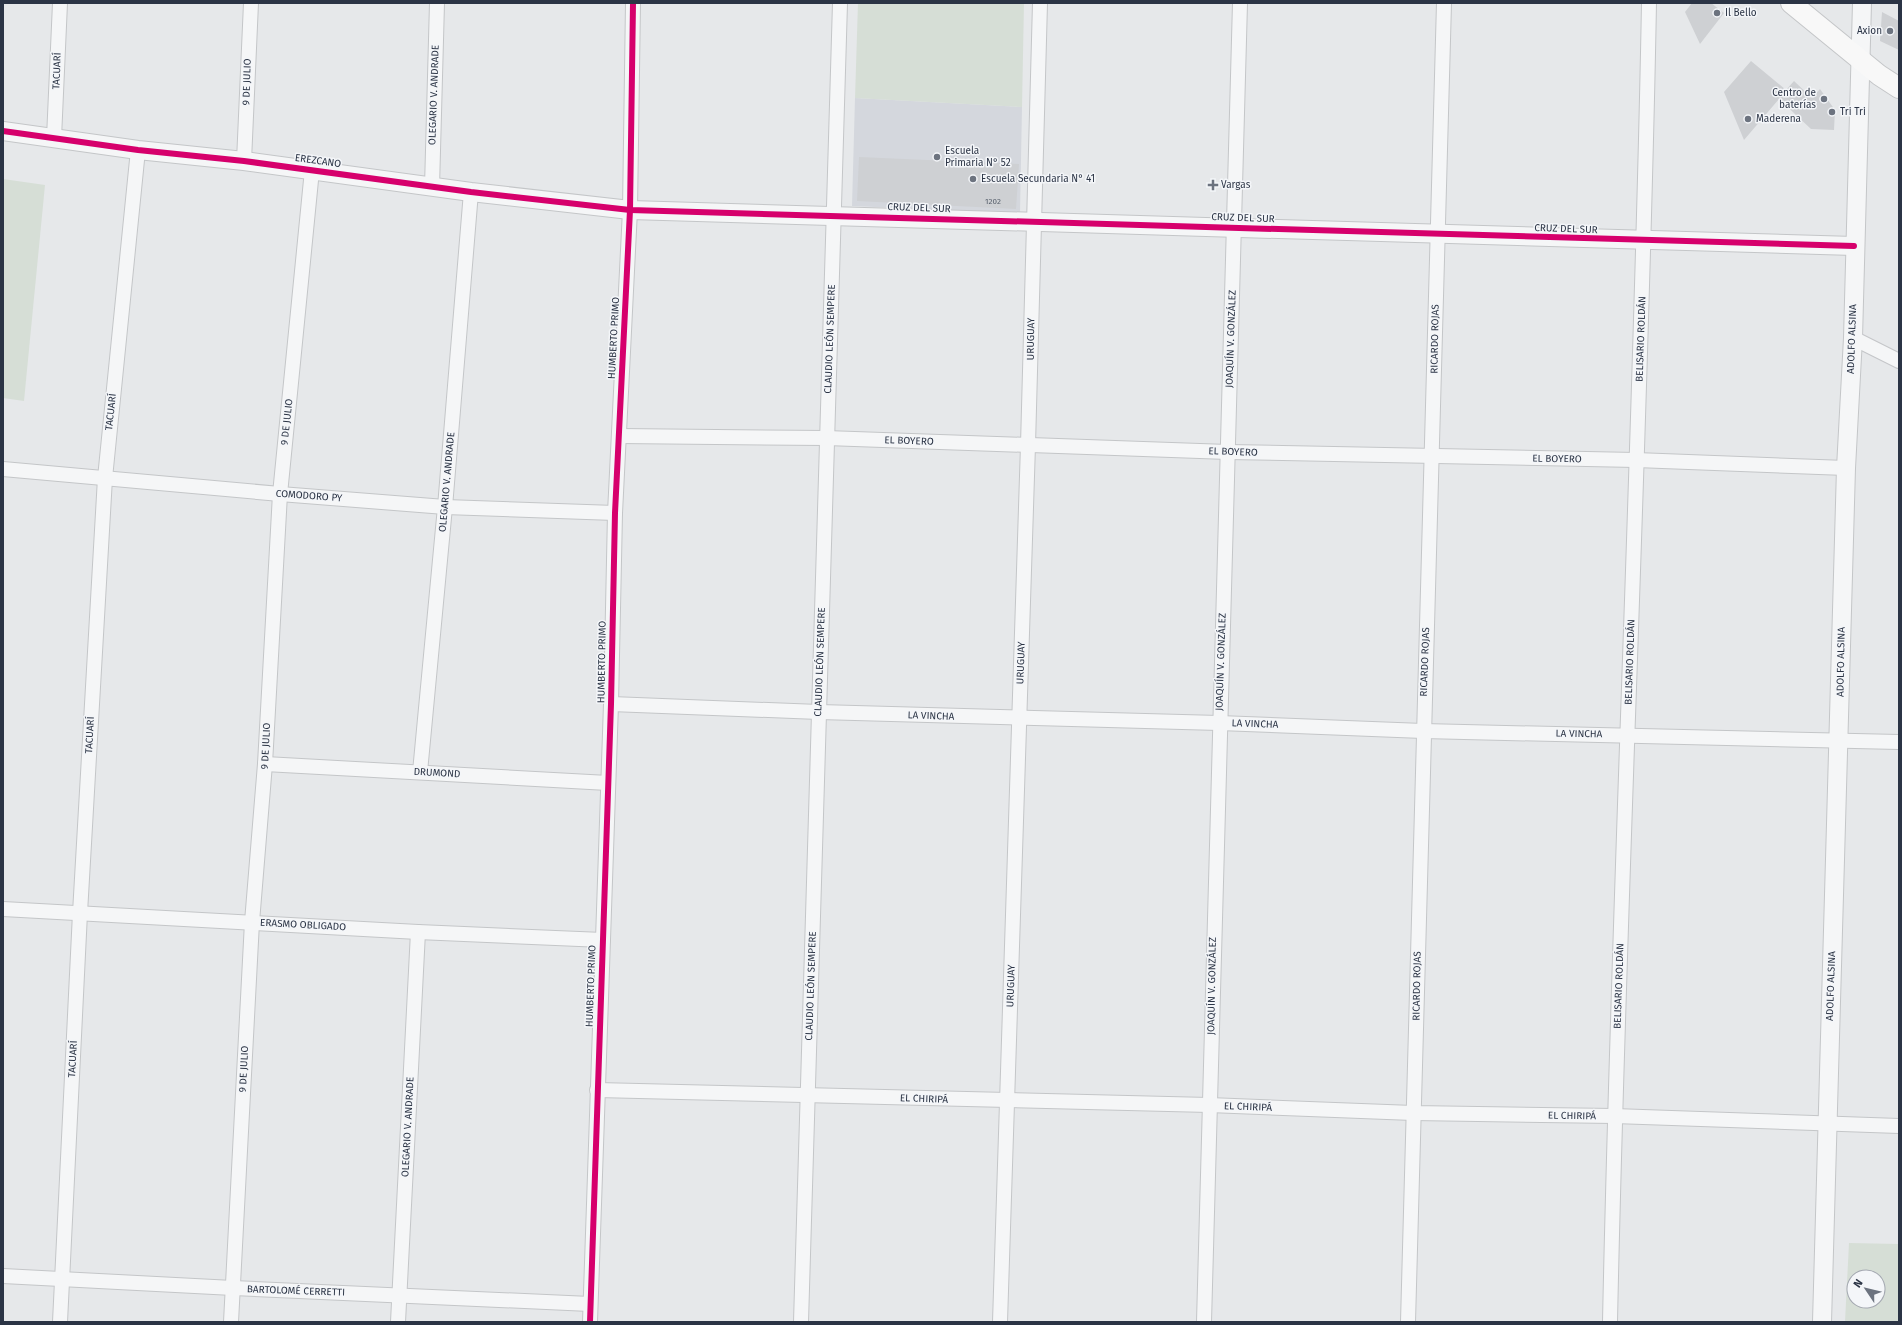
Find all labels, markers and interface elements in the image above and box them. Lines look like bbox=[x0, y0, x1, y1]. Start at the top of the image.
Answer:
place label: Il Bello bbox=[1725, 7, 1757, 19]
marker: Il Bello bbox=[1712, 8, 1722, 18]
place label: Axion bbox=[1857, 25, 1882, 37]
marker: Axion bbox=[1885, 26, 1895, 36]
street label: OLEGARIO V. ANDRADE bbox=[426, 45, 442, 145]
street label: TACUARÍ bbox=[48, 52, 64, 90]
street label: 9 DE JULIO bbox=[240, 58, 254, 106]
place label: Centro de baterías bbox=[1772, 87, 1816, 111]
marker: Centro de baterías bbox=[1819, 94, 1829, 104]
place label: Tri Tri bbox=[1840, 106, 1866, 118]
marker: Tri Tri bbox=[1827, 107, 1837, 117]
place label: Maderena bbox=[1756, 113, 1801, 125]
marker: Maderena bbox=[1743, 114, 1753, 124]
place label: Escuela Primaria N° 52 bbox=[945, 145, 1011, 169]
street label: EREZCANO bbox=[294, 152, 342, 170]
marker: Escuela Primaria N° 52 bbox=[932, 152, 942, 162]
place label: Escuela Secundaria N° 41 bbox=[981, 173, 1095, 185]
marker: Escuela Secundaria N° 41 bbox=[968, 174, 978, 184]
place label: Vargas bbox=[1221, 179, 1251, 191]
marker: Vargas bbox=[1208, 180, 1218, 190]
house number: 1202 bbox=[985, 197, 1001, 206]
street label: CRUZ DEL SUR bbox=[887, 201, 951, 215]
street label: CRUZ DEL SUR bbox=[1211, 211, 1275, 225]
street label: CRUZ DEL SUR bbox=[1534, 222, 1598, 236]
street label: CLAUDIO LEÓN SEMPERE bbox=[820, 284, 838, 394]
street label: JOAQUÍN V. GONZÁLEZ bbox=[1221, 290, 1239, 388]
street label: BELISARIO ROLDÁN bbox=[1632, 296, 1648, 382]
street label: HUMBERTO PRIMO bbox=[606, 297, 622, 379]
street label: RICARDO ROJAS bbox=[1428, 304, 1442, 374]
street label: ADOLFO ALSINA bbox=[1845, 304, 1859, 374]
street label: URUGUAY bbox=[1025, 317, 1037, 360]
street label: TACUARÍ bbox=[101, 393, 119, 431]
street label: 9 DE JULIO bbox=[279, 398, 295, 446]
street label: OLEGARIO V. ANDRADE bbox=[437, 431, 457, 533]
street label: EL BOYERO bbox=[884, 434, 934, 448]
street label: EL BOYERO bbox=[1208, 445, 1258, 459]
street label: EL BOYERO bbox=[1532, 453, 1582, 465]
street label: COMODORO PY bbox=[275, 488, 343, 504]
street label: CLAUDIO LEÓN SEMPERE bbox=[810, 607, 828, 717]
street label: JOAQUÍN V. GONZÁLEZ bbox=[1211, 613, 1229, 711]
street label: BELISARIO ROLDÁN bbox=[1621, 619, 1637, 705]
street label: HUMBERTO PRIMO bbox=[595, 621, 609, 703]
street label: RICARDO ROJAS bbox=[1418, 627, 1432, 697]
street label: ADOLFO ALSINA bbox=[1834, 627, 1848, 697]
street label: URUGUAY bbox=[1014, 641, 1028, 685]
street label: LA VINCHA bbox=[907, 709, 955, 723]
street label: TACUARÍ bbox=[81, 716, 97, 754]
street label: LA VINCHA bbox=[1231, 717, 1279, 731]
street label: 9 DE JULIO bbox=[259, 722, 273, 770]
street label: LA VINCHA bbox=[1555, 728, 1603, 740]
street label: DRUMOND bbox=[413, 766, 461, 780]
street label: ERASMO OBLIGADO bbox=[260, 917, 346, 933]
street label: CLAUDIO LEÓN SEMPERE bbox=[801, 931, 819, 1041]
street label: JOAQUÍN V. GONZÁLEZ bbox=[1203, 937, 1219, 1035]
street label: BELISARIO ROLDÁN bbox=[1610, 943, 1626, 1029]
street label: HUMBERTO PRIMO bbox=[584, 945, 598, 1027]
street label: RICARDO ROJAS bbox=[1410, 951, 1424, 1021]
street label: ADOLFO ALSINA bbox=[1824, 951, 1838, 1021]
street label: URUGUAY bbox=[1004, 964, 1018, 1008]
street label: TACUARÍ bbox=[64, 1040, 80, 1078]
street label: 9 DE JULIO bbox=[237, 1045, 251, 1093]
street label: OLEGARIO V. ANDRADE bbox=[399, 1077, 417, 1177]
street label: EL CHIRIPÁ bbox=[900, 1090, 949, 1106]
street label: EL CHIRIPÁ bbox=[1224, 1098, 1273, 1114]
street label: EL CHIRIPÁ bbox=[1548, 1108, 1597, 1122]
north arrow bbox=[1846, 1269, 1886, 1309]
text: N bbox=[1851, 1277, 1866, 1290]
street label: BARTOLOMÉ CERRETTI bbox=[247, 1281, 345, 1299]

